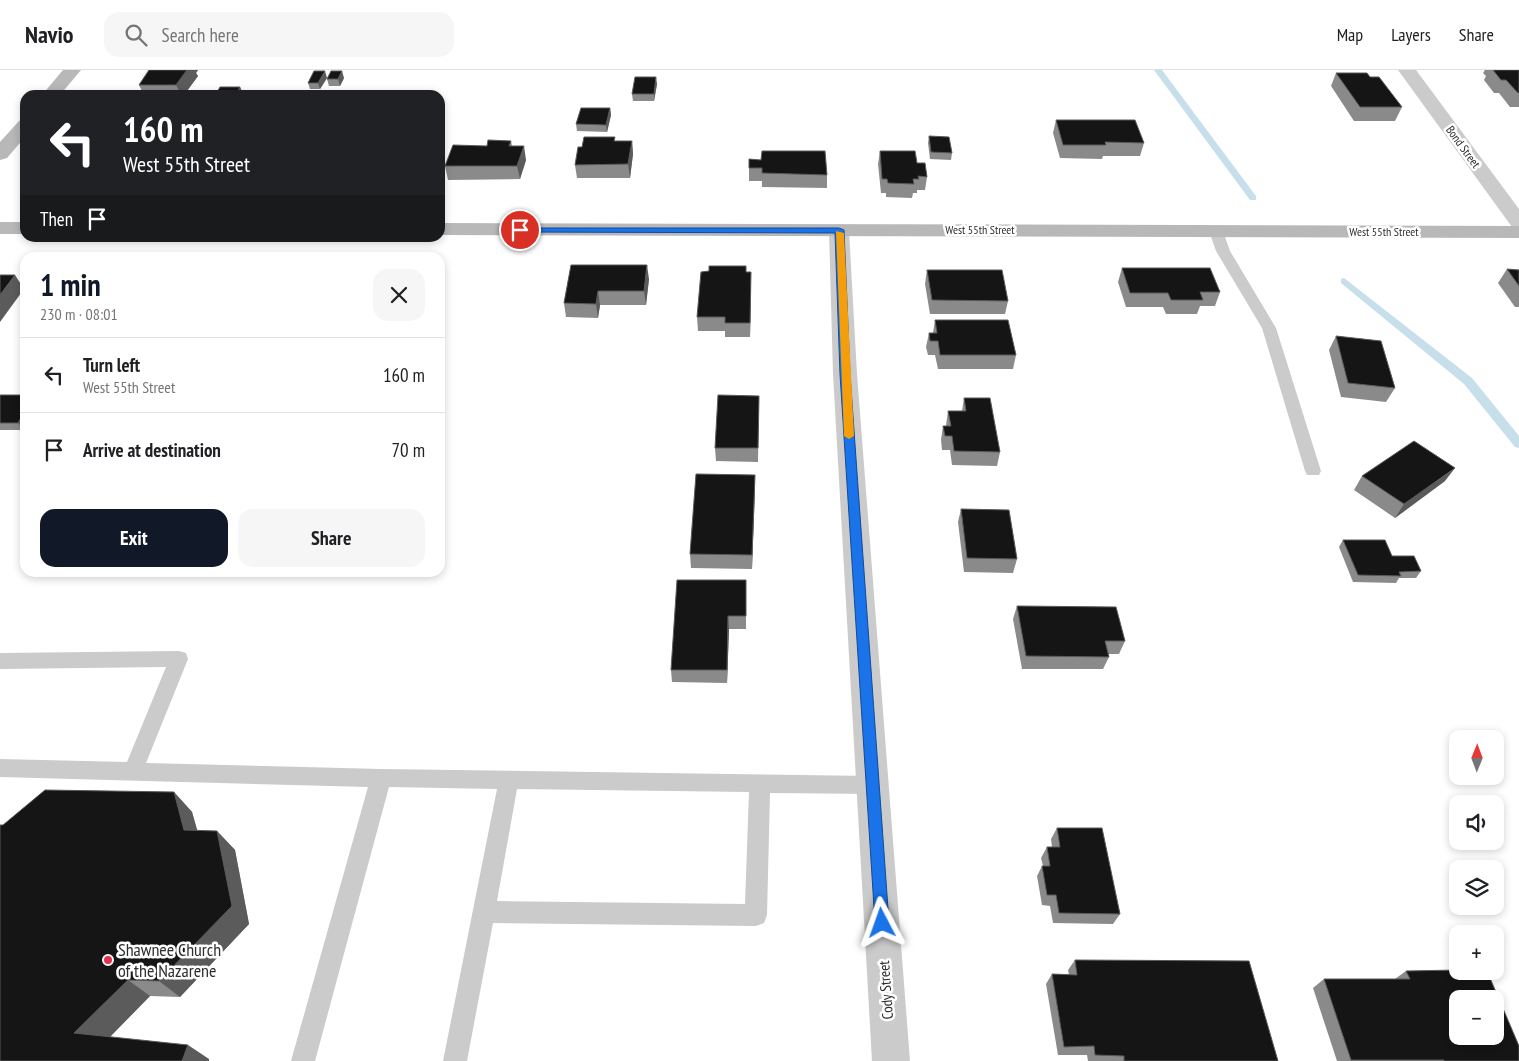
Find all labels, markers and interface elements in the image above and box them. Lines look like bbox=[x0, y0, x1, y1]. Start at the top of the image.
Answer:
search box bbox=[104, 12, 454, 57]
text: Navio bbox=[25, 19, 74, 50]
icon: search bbox=[122, 21, 150, 49]
text: Search here bbox=[162, 23, 239, 47]
text: Map bbox=[1337, 23, 1363, 46]
text: Layers bbox=[1391, 23, 1431, 46]
text: Share bbox=[1459, 23, 1494, 46]
text: 160 m bbox=[123, 106, 204, 152]
icon: left bbox=[40, 110, 105, 175]
street label: Bond Street bbox=[1443, 123, 1484, 171]
text: West 55th Street bbox=[123, 150, 250, 178]
icon: arrive bbox=[83, 205, 111, 233]
text: Then bbox=[40, 207, 73, 231]
pin bbox=[499, 209, 541, 251]
icon: arrive bbox=[506, 216, 534, 244]
street label: West 55th Street bbox=[945, 222, 1015, 237]
street label: West 55th Street bbox=[1349, 224, 1419, 239]
text: 1 min bbox=[40, 265, 101, 304]
button: close bbox=[373, 269, 425, 321]
text: 230 m · 08:01 bbox=[40, 304, 118, 324]
text: Turn left bbox=[83, 353, 140, 377]
icon: left bbox=[40, 361, 68, 389]
text: 160 m bbox=[383, 363, 425, 387]
text: West 55th Street bbox=[83, 377, 175, 397]
icon: arrive bbox=[40, 436, 68, 464]
text: Arrive at destination bbox=[83, 438, 221, 462]
text: 70 m bbox=[392, 438, 425, 462]
button: Exit bbox=[40, 509, 228, 567]
button: Share bbox=[238, 509, 425, 567]
north arrow bbox=[1449, 730, 1504, 785]
map controls bbox=[1449, 730, 1504, 1045]
button: sound bbox=[1449, 795, 1504, 850]
button: layers bbox=[1449, 860, 1504, 915]
position arrow bbox=[855, 896, 907, 948]
button: + bbox=[1449, 925, 1504, 980]
place label: Shawnee Church of the Nazarene bbox=[118, 938, 221, 982]
marker: Shawnee Church of the Nazarene bbox=[102, 954, 114, 966]
street label: Cody Street bbox=[874, 960, 897, 1020]
button: − bbox=[1449, 990, 1504, 1045]

